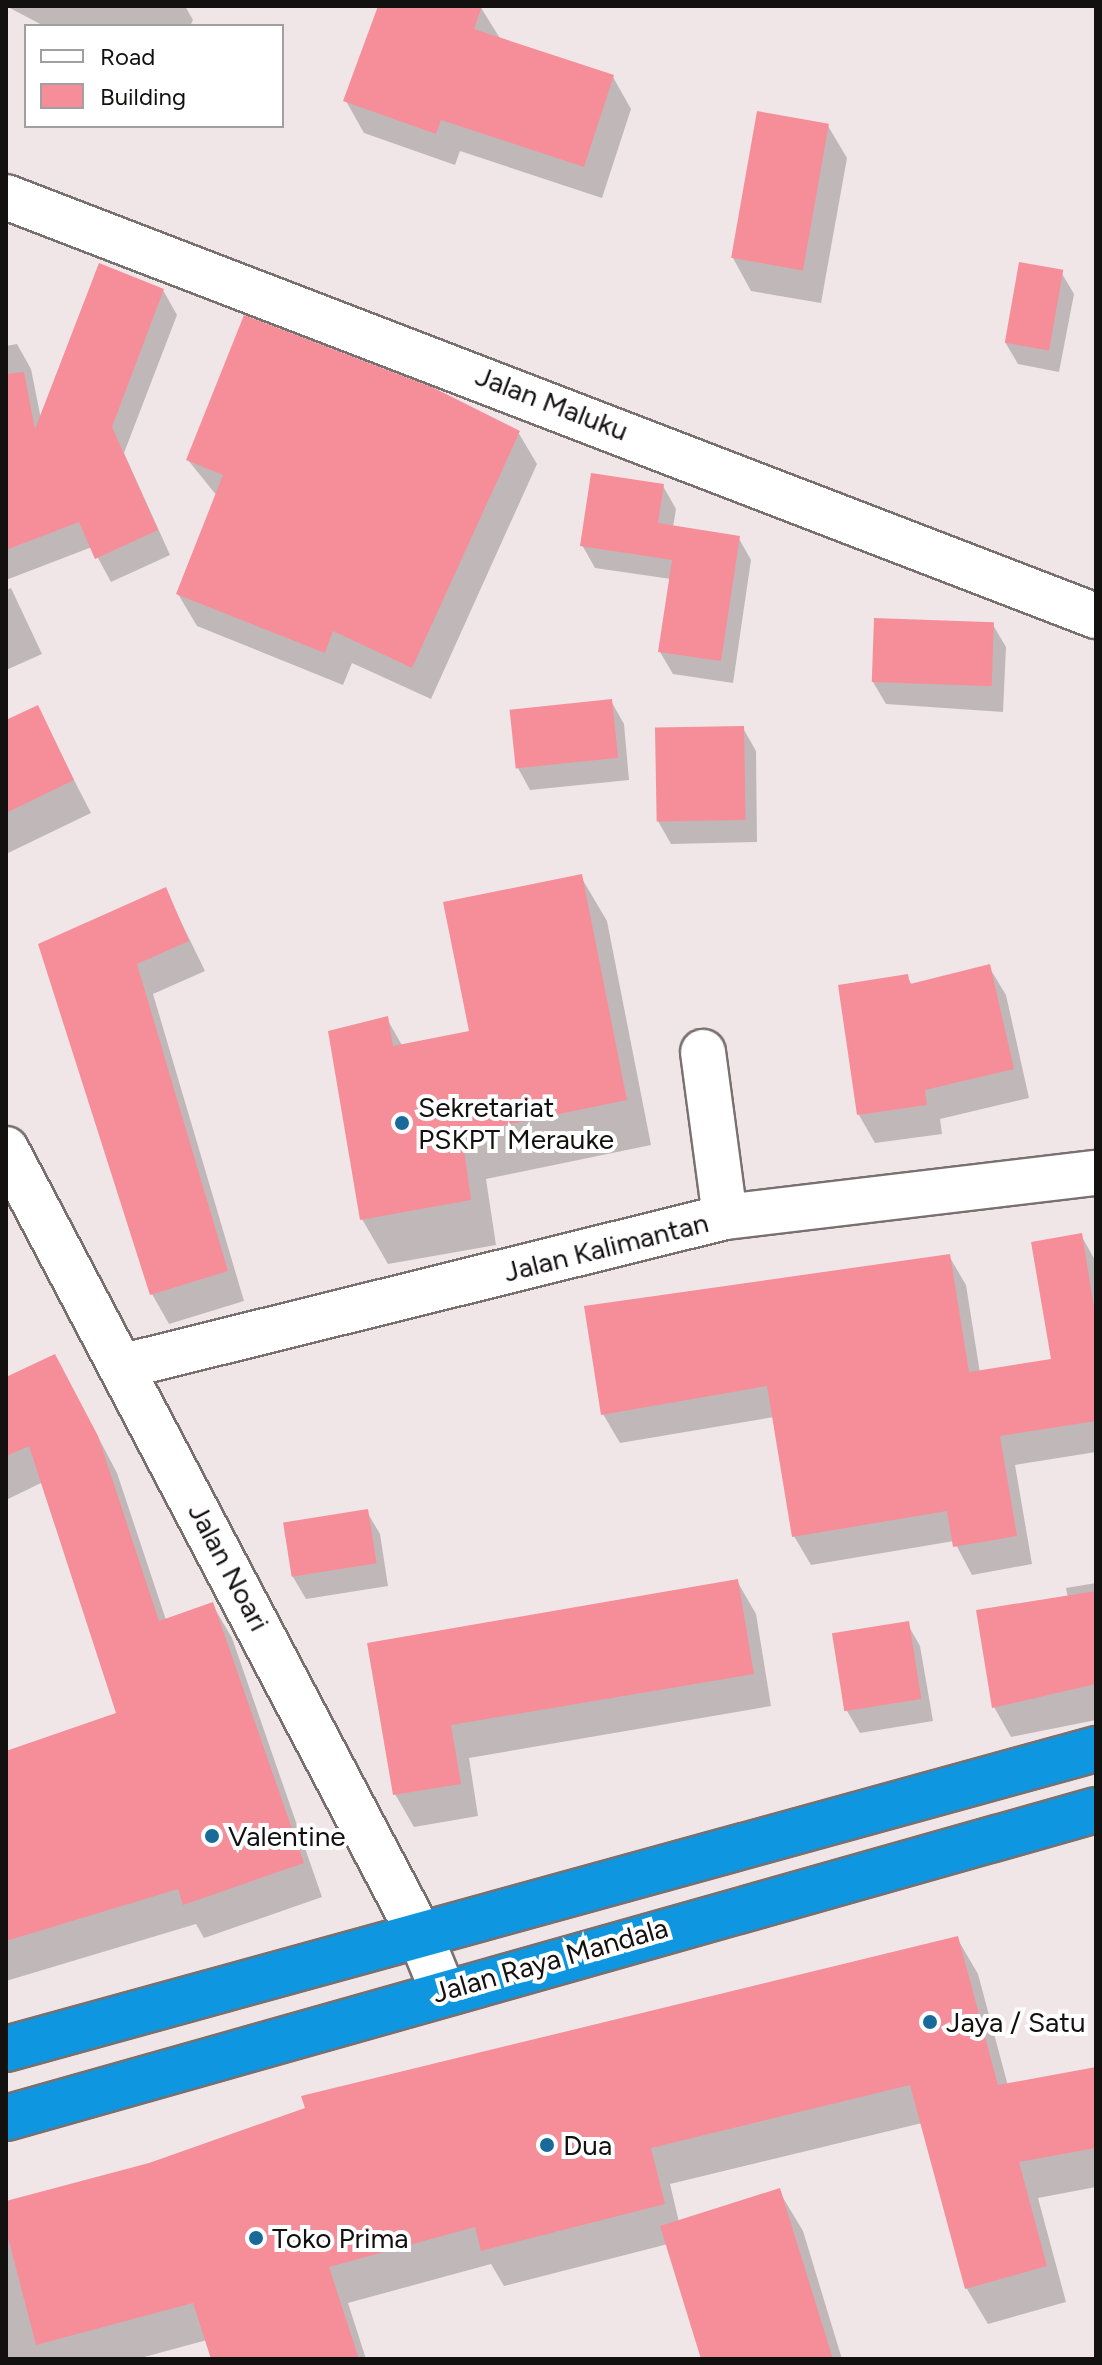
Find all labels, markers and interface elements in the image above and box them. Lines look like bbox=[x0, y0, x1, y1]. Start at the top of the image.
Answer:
legend bbox=[24, 24, 284, 128]
text: Road bbox=[100, 42, 155, 71]
text: Building bbox=[100, 82, 186, 111]
street label: Jalan Maluku bbox=[471, 359, 633, 447]
place label: Sekretariat PSKPT Merauke bbox=[418, 1090, 614, 1156]
marker: Sekretariat PSKPT Merauke bbox=[393, 1114, 411, 1132]
street label: Jalan Kalimantan bbox=[500, 1205, 712, 1289]
street label: Jalan Noari bbox=[181, 1497, 277, 1637]
place label: Valentine bbox=[228, 1819, 346, 1853]
marker: Valentine bbox=[203, 1827, 221, 1845]
street label: Jalan Raya Mandala bbox=[428, 1910, 672, 2010]
place label: Jaya / Satu bbox=[946, 2005, 1086, 2039]
marker: Jaya / Satu bbox=[921, 2013, 939, 2031]
place label: Dua bbox=[563, 2128, 612, 2162]
marker: Dua bbox=[538, 2136, 556, 2154]
place label: Toko Prima bbox=[272, 2221, 409, 2255]
marker: Toko Prima bbox=[247, 2229, 265, 2247]

